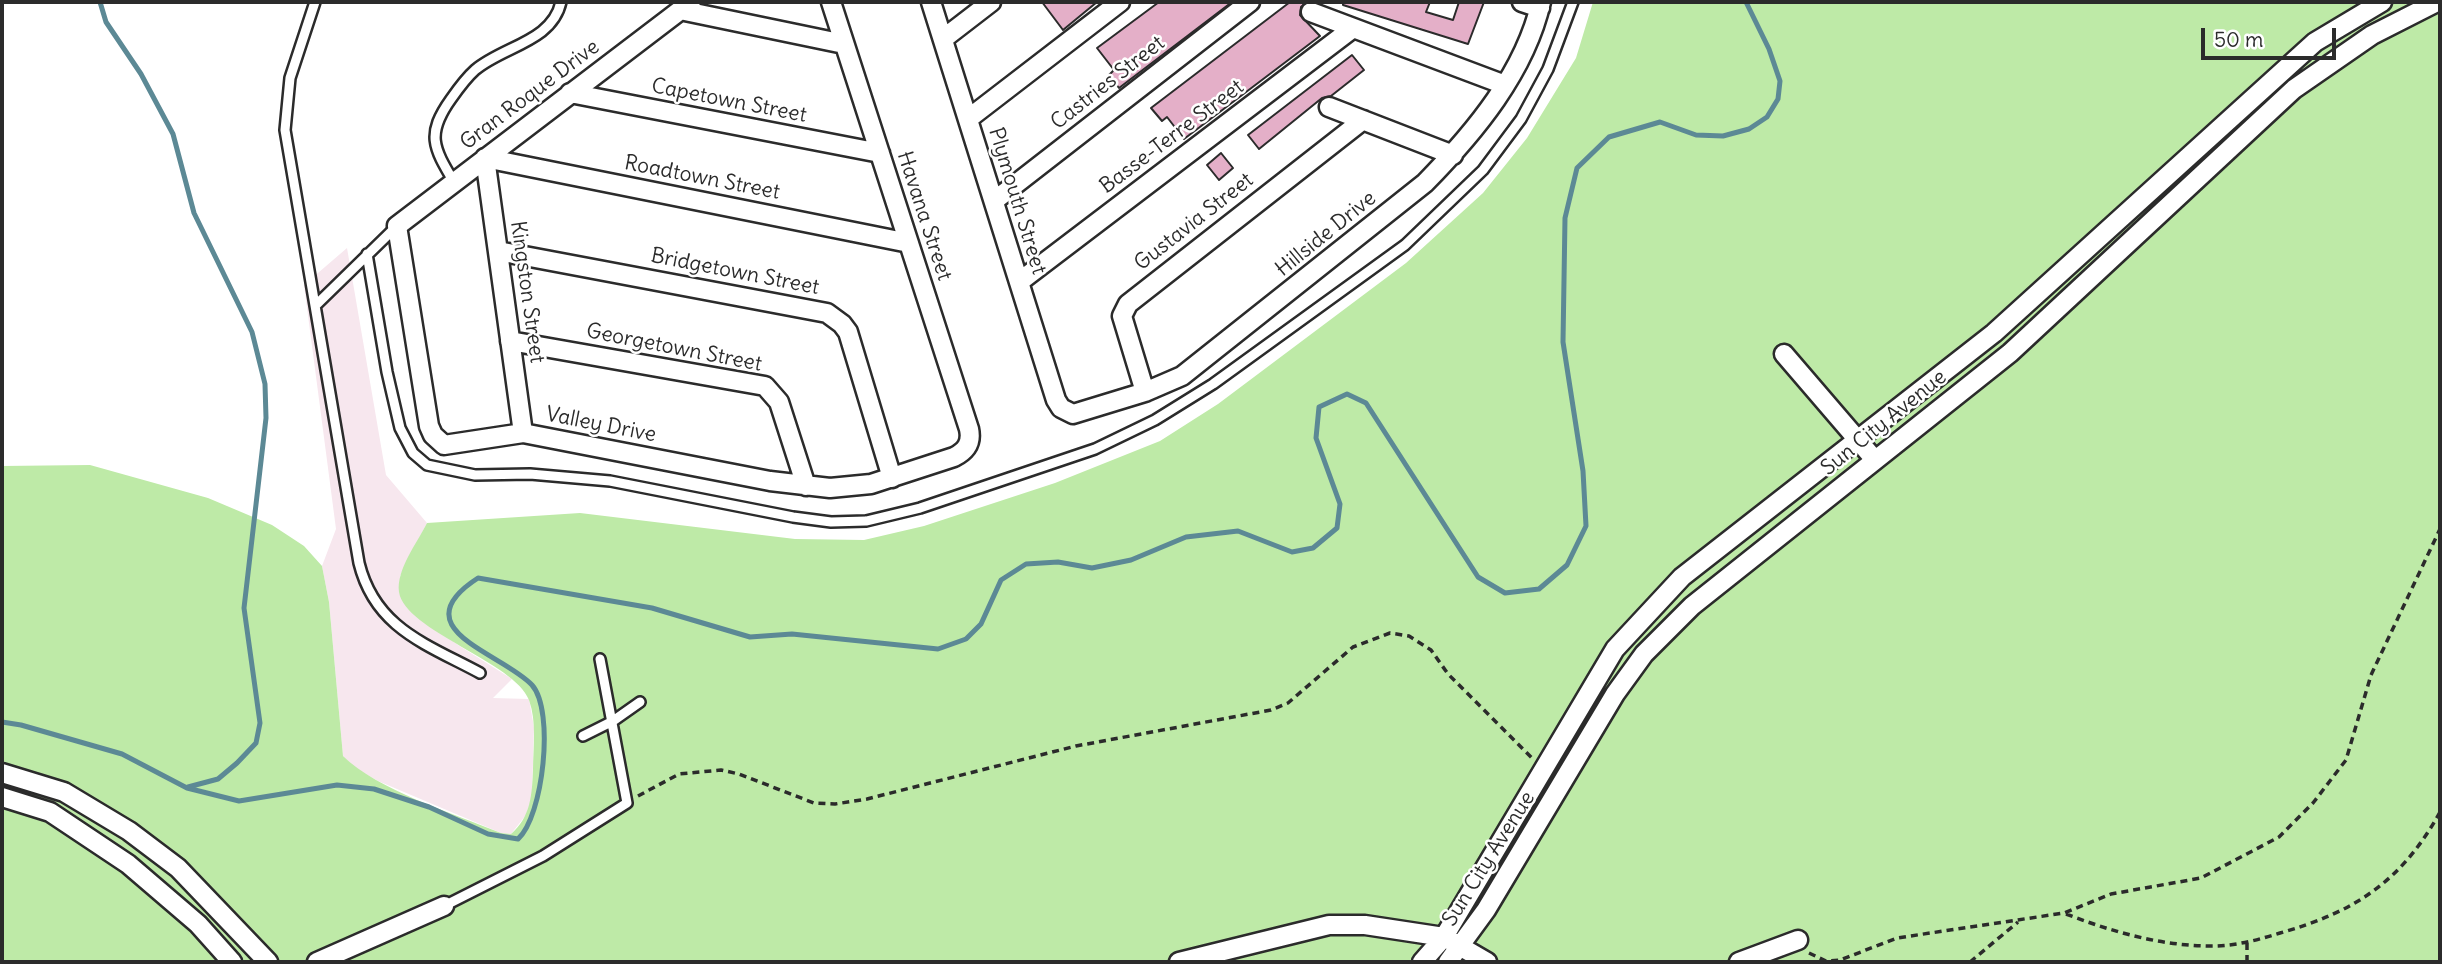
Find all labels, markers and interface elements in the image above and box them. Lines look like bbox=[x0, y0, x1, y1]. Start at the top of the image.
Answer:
scale bar bbox=[2204, 14, 2339, 58]
text: 50 m bbox=[2214, 26, 2263, 53]
street label: Castries Street bbox=[1046, 31, 1170, 135]
street label: Gran Roque Drive bbox=[456, 35, 604, 155]
street label: Capetown Street bbox=[649, 74, 809, 128]
street label: Basse-Terre Street bbox=[1095, 75, 1249, 199]
street label: Plymouth Street bbox=[983, 125, 1051, 277]
street label: Havana Street bbox=[891, 148, 957, 284]
street label: Roadtown Street bbox=[622, 151, 782, 205]
street label: Gustavia Street bbox=[1130, 168, 1258, 276]
street label: Hillside Drive bbox=[1271, 186, 1381, 282]
street label: Kingston Street bbox=[505, 219, 549, 365]
street label: Bridgetown Street bbox=[649, 243, 821, 301]
street label: Georgetown Street bbox=[584, 319, 764, 377]
street label: Sun City Avenue bbox=[1816, 365, 1952, 481]
street label: Valley Drive bbox=[544, 402, 658, 448]
street label: Sun City Avenue bbox=[1438, 787, 1540, 931]

